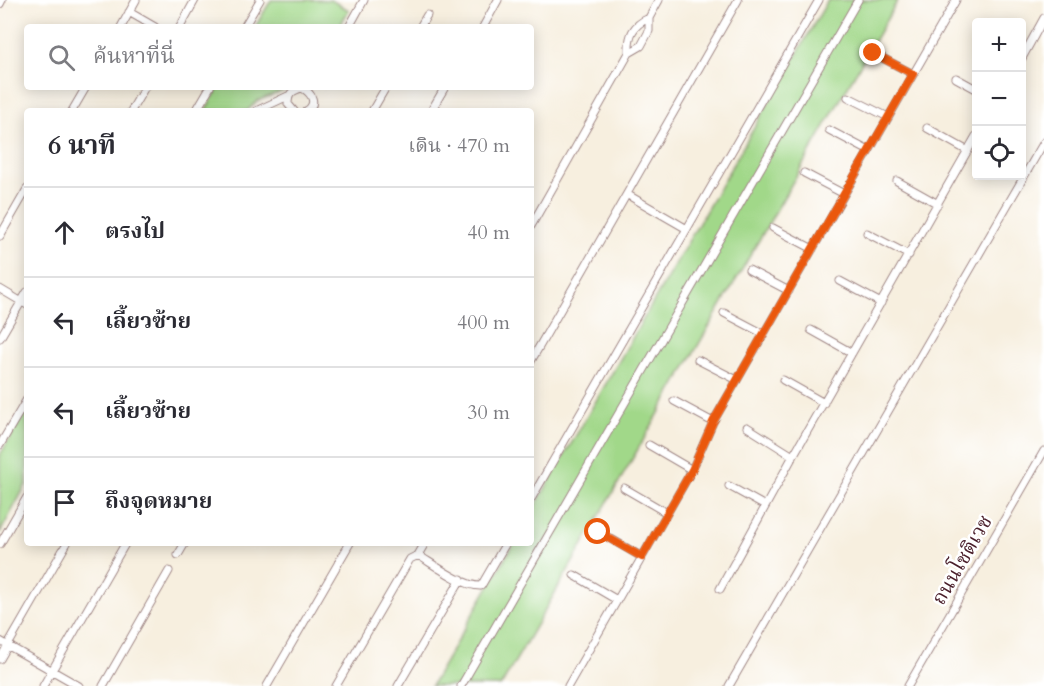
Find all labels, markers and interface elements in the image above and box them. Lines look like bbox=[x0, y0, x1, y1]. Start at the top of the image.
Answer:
map controls bbox=[972, 18, 1026, 180]
button: + bbox=[972, 18, 1026, 72]
search box bbox=[24, 24, 534, 90]
route end bbox=[859, 39, 885, 65]
icon: search bbox=[45, 41, 78, 74]
text: ค้นหาที่นี่ bbox=[93, 41, 175, 71]
button: − bbox=[972, 72, 1026, 126]
button: locate bbox=[972, 126, 1026, 180]
text: 6 นาที bbox=[48, 128, 116, 163]
text: เดิน · 470 m bbox=[408, 132, 510, 159]
icon: ahead bbox=[48, 216, 81, 249]
text: ตรงไป bbox=[105, 216, 165, 246]
text: 40 m bbox=[467, 219, 510, 246]
icon: left bbox=[48, 306, 81, 339]
text: เลี้ยวซ้าย bbox=[105, 306, 191, 336]
text: 400 m bbox=[457, 309, 510, 336]
icon: left bbox=[48, 396, 81, 429]
text: เลี้ยวซ้าย bbox=[105, 396, 191, 426]
text: 30 m bbox=[467, 399, 510, 426]
icon: arrive bbox=[48, 486, 81, 519]
text: ถึงจุดหมาย bbox=[105, 486, 212, 516]
street label: ถนนโชติเวช bbox=[925, 510, 999, 610]
route start bbox=[584, 518, 610, 544]

